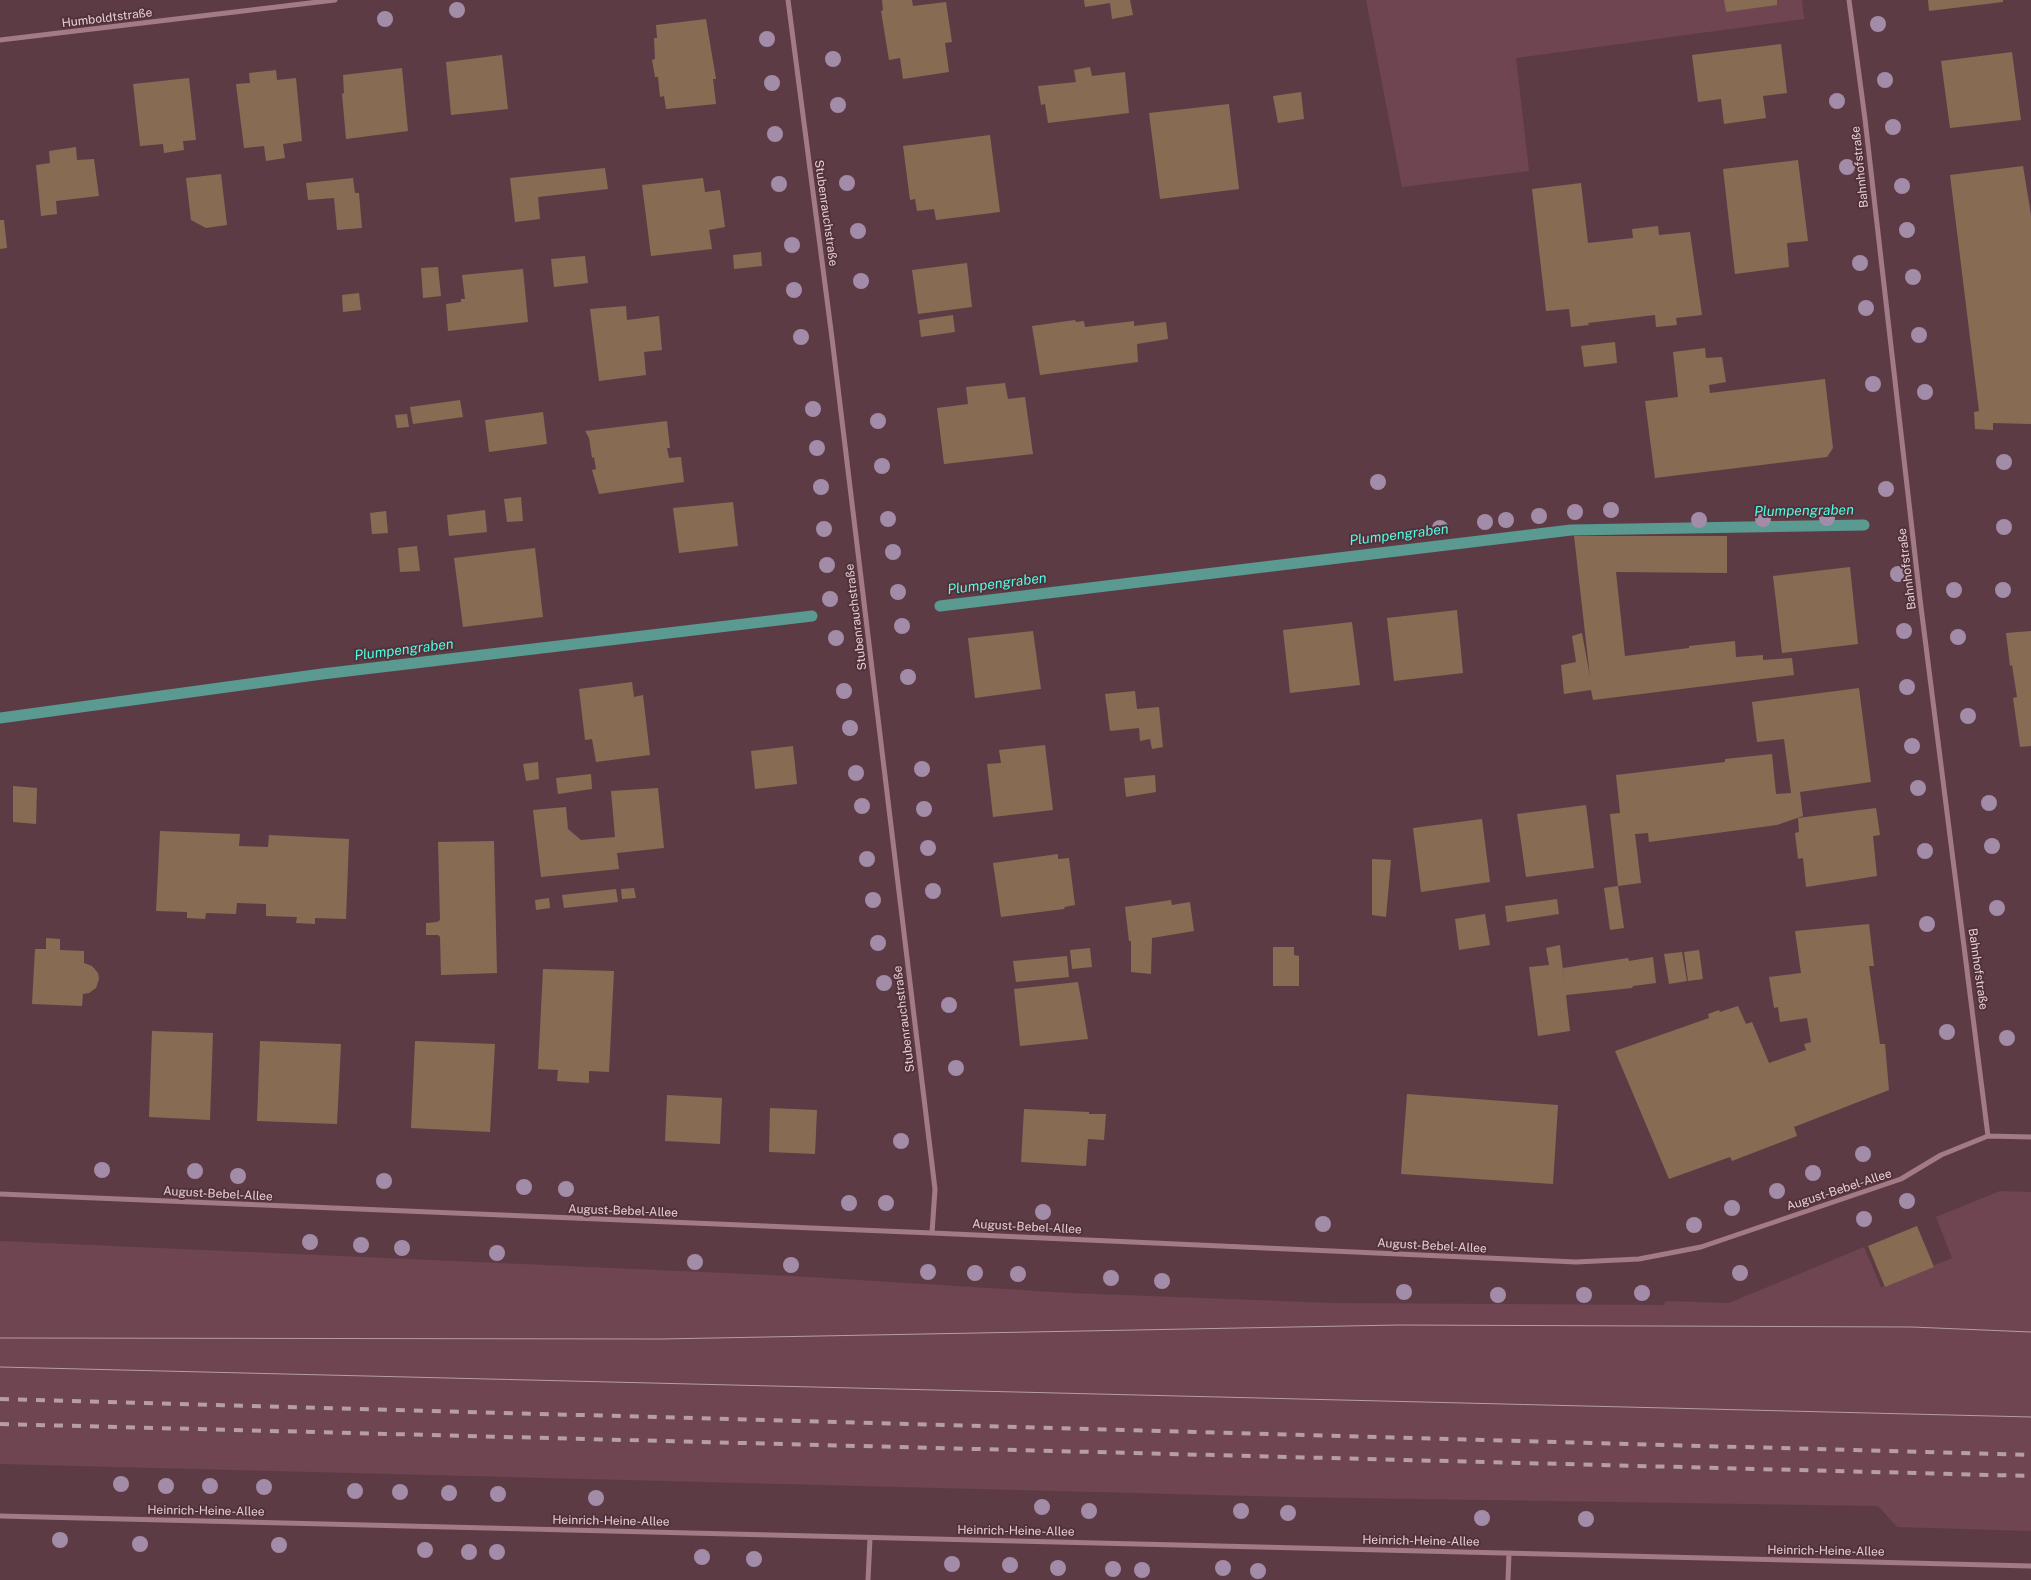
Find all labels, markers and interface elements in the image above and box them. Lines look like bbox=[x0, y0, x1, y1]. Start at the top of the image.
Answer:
street label: Humboldtstraße bbox=[61, 5, 153, 31]
street label: Bahnhofstraße bbox=[1849, 125, 1871, 209]
street label: Stubenrauchstraße bbox=[811, 159, 841, 267]
water label: Plumpengraben bbox=[1754, 502, 1854, 520]
water label: Plumpengraben bbox=[1348, 521, 1450, 549]
street label: Bahnhofstraße bbox=[1895, 527, 1919, 611]
street label: Stubenrauchstraße bbox=[842, 563, 870, 671]
water label: Plumpengraben bbox=[946, 570, 1048, 598]
water label: Plumpengraben bbox=[353, 636, 455, 664]
street label: Bahnhofstraße bbox=[1965, 927, 1991, 1011]
street label: Stubenrauchstraße bbox=[890, 965, 918, 1073]
street label: August-Bebel-Allee bbox=[1785, 1166, 1893, 1214]
street label: August-Bebel-Allee bbox=[163, 1184, 273, 1204]
street label: August-Bebel-Allee bbox=[568, 1202, 678, 1220]
street label: August-Bebel-Allee bbox=[972, 1217, 1082, 1237]
street label: August-Bebel-Allee bbox=[1377, 1236, 1487, 1256]
street label: Heinrich-Heine-Allee bbox=[147, 1503, 265, 1519]
street label: Heinrich-Heine-Allee bbox=[552, 1513, 670, 1529]
street label: Heinrich-Heine-Allee bbox=[957, 1523, 1075, 1539]
street label: Heinrich-Heine-Allee bbox=[1362, 1533, 1480, 1549]
street label: Heinrich-Heine-Allee bbox=[1767, 1543, 1885, 1559]

